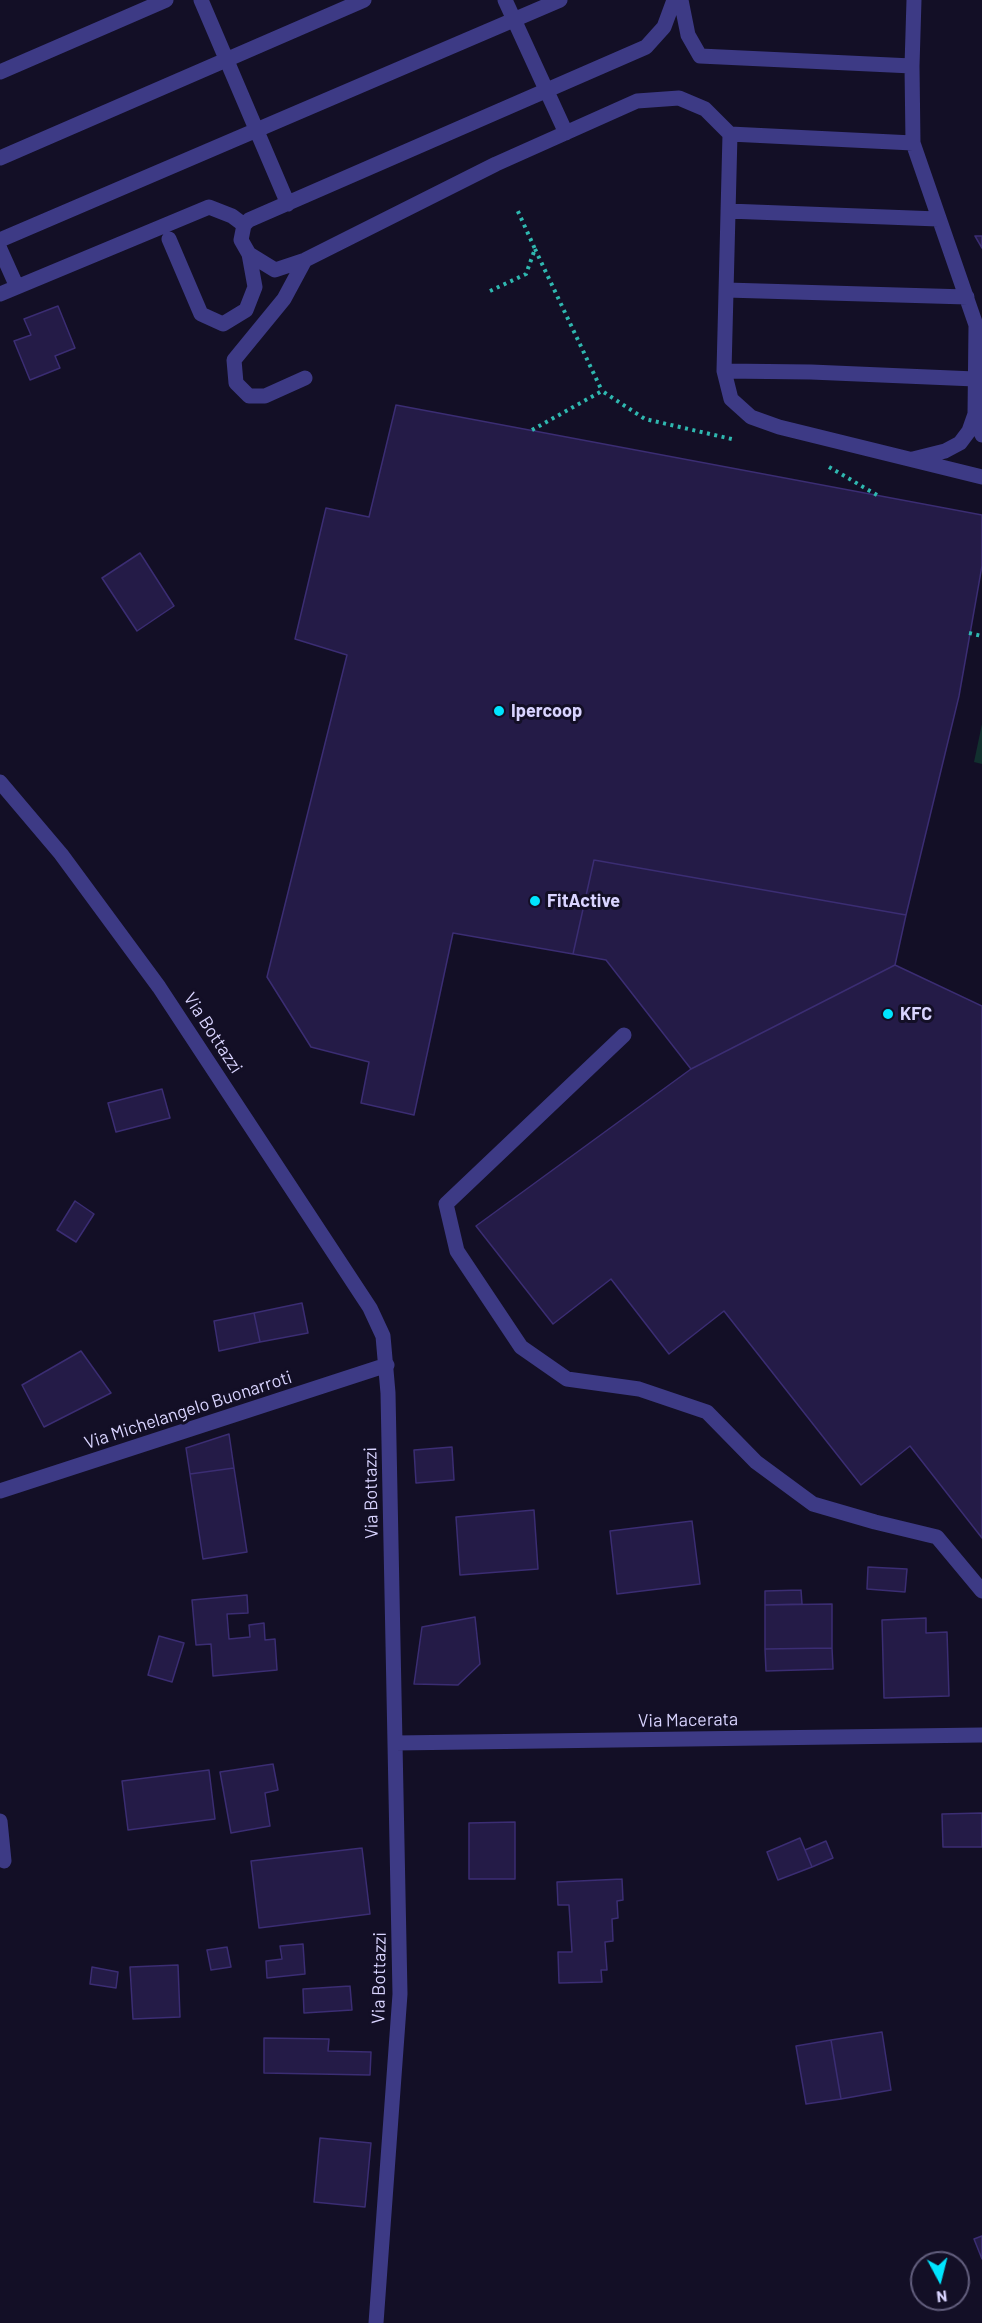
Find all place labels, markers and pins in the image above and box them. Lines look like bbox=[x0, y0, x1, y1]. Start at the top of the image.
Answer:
place label: Ipercoop bbox=[511, 700, 582, 722]
marker: Ipercoop bbox=[492, 704, 506, 718]
place label: FitActive bbox=[547, 890, 620, 912]
marker: FitActive bbox=[528, 894, 542, 908]
place label: KFC bbox=[900, 1003, 932, 1025]
marker: KFC bbox=[881, 1007, 895, 1021]

